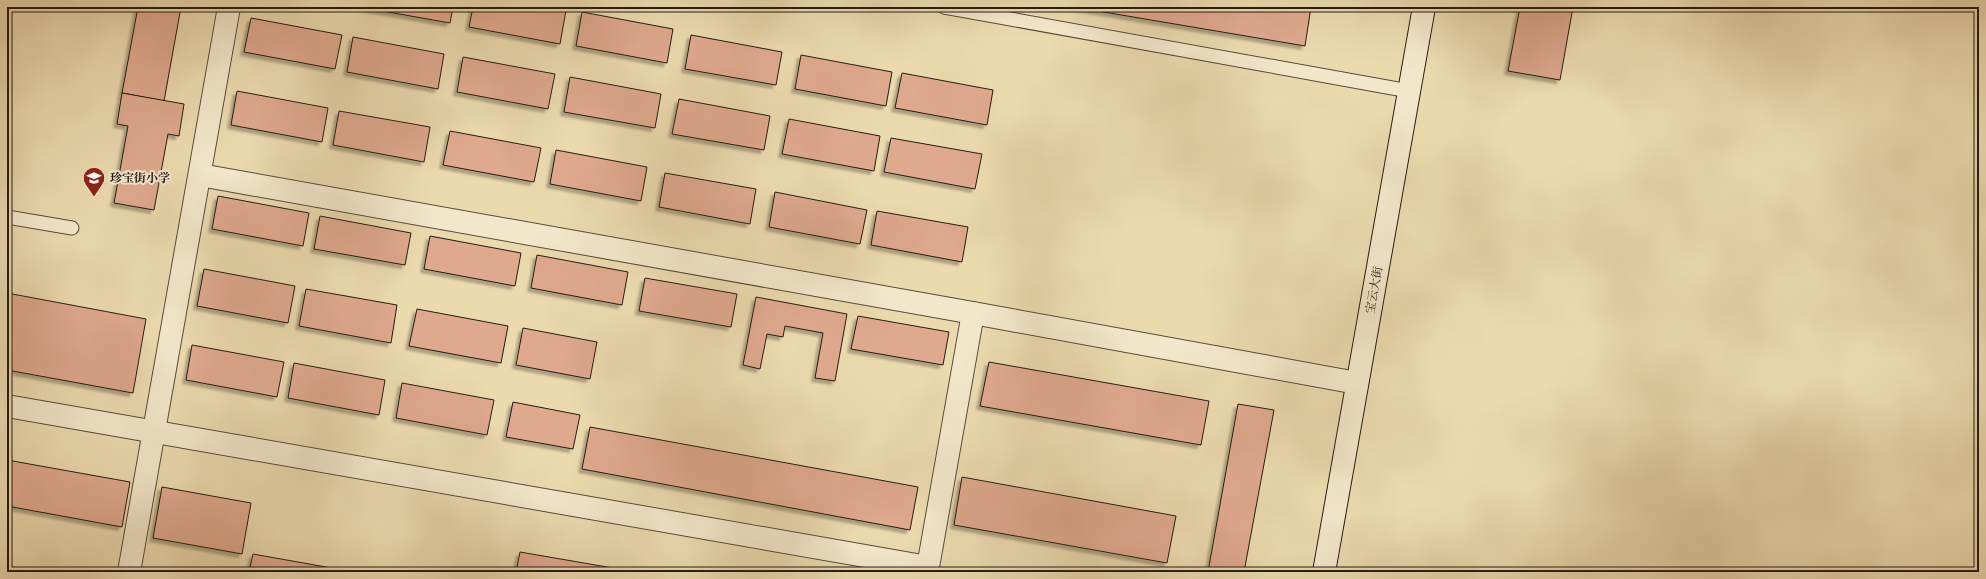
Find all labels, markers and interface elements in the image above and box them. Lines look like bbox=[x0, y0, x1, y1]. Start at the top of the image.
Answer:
school or university icon: 珍宝街小学 bbox=[81, 165, 107, 198]
place label: 珍宝街小学 bbox=[110, 171, 170, 185]
street label: 宝云大街 bbox=[1363, 264, 1385, 315]

